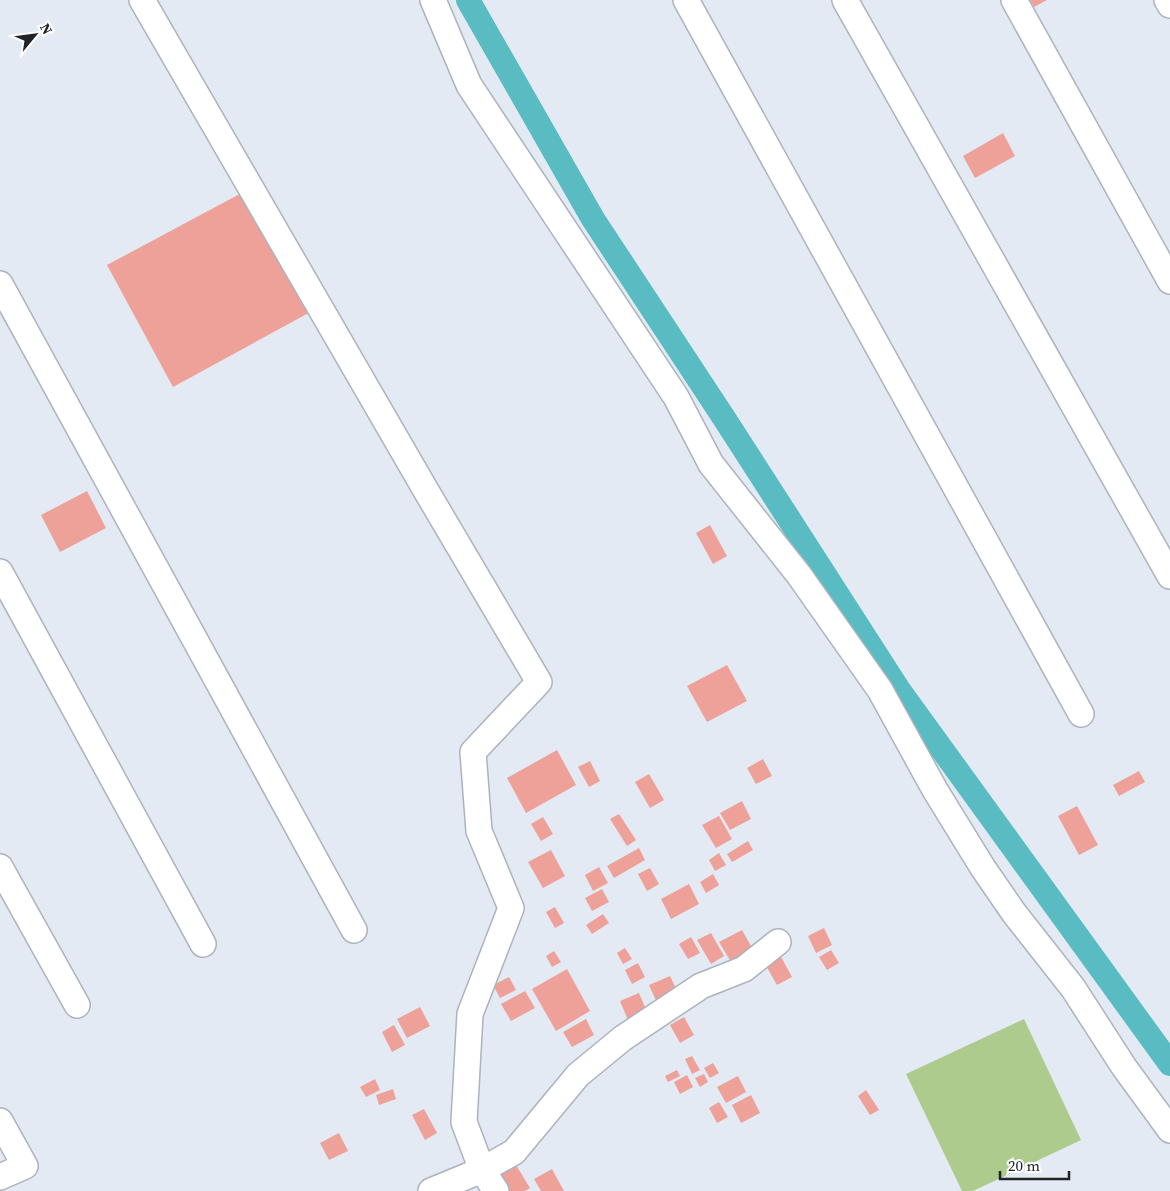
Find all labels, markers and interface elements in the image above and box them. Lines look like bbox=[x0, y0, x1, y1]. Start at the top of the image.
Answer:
north arrow bbox=[10, 10, 60, 60]
text: N bbox=[35, 19, 58, 38]
scale bar bbox=[1000, 1148, 1069, 1180]
text: 20 m bbox=[1008, 1155, 1040, 1176]

